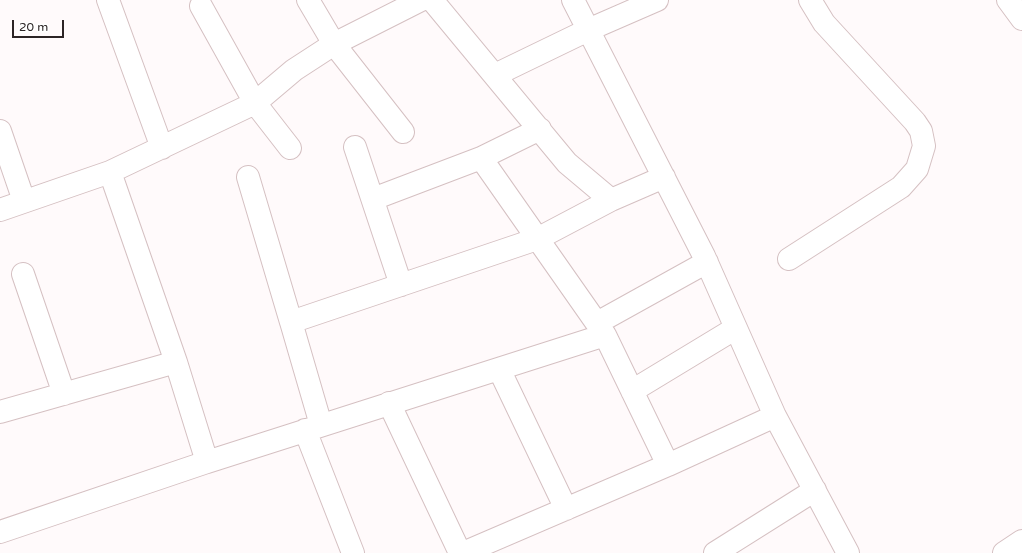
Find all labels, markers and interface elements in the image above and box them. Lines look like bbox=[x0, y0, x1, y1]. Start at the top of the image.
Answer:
scale bar bbox=[14, 12, 66, 38]
text: 20 m bbox=[19, 20, 48, 34]

